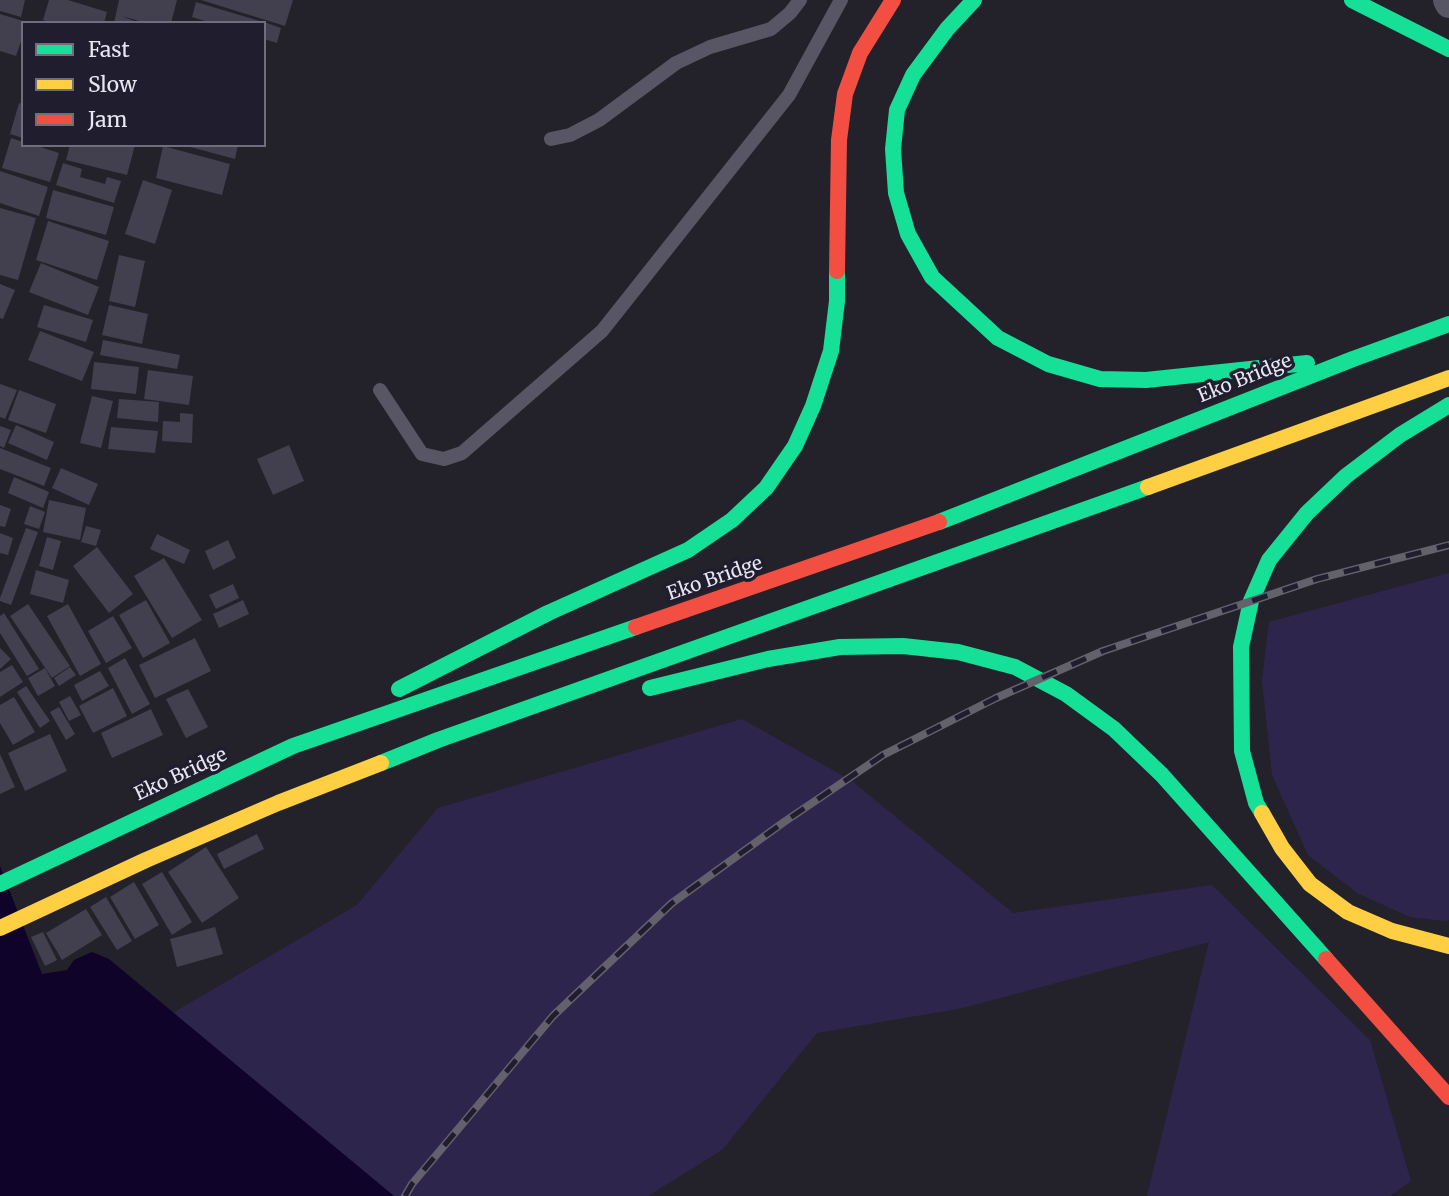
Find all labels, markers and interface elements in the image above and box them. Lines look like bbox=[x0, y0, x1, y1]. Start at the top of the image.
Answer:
legend bbox=[21, 21, 266, 147]
text: Fast bbox=[88, 36, 130, 63]
text: Slow bbox=[88, 71, 137, 98]
text: Jam bbox=[88, 106, 127, 133]
street label: Eko Bridge bbox=[1195, 350, 1295, 408]
street label: Eko Bridge bbox=[664, 552, 766, 606]
street label: Eko Bridge bbox=[131, 744, 231, 806]

